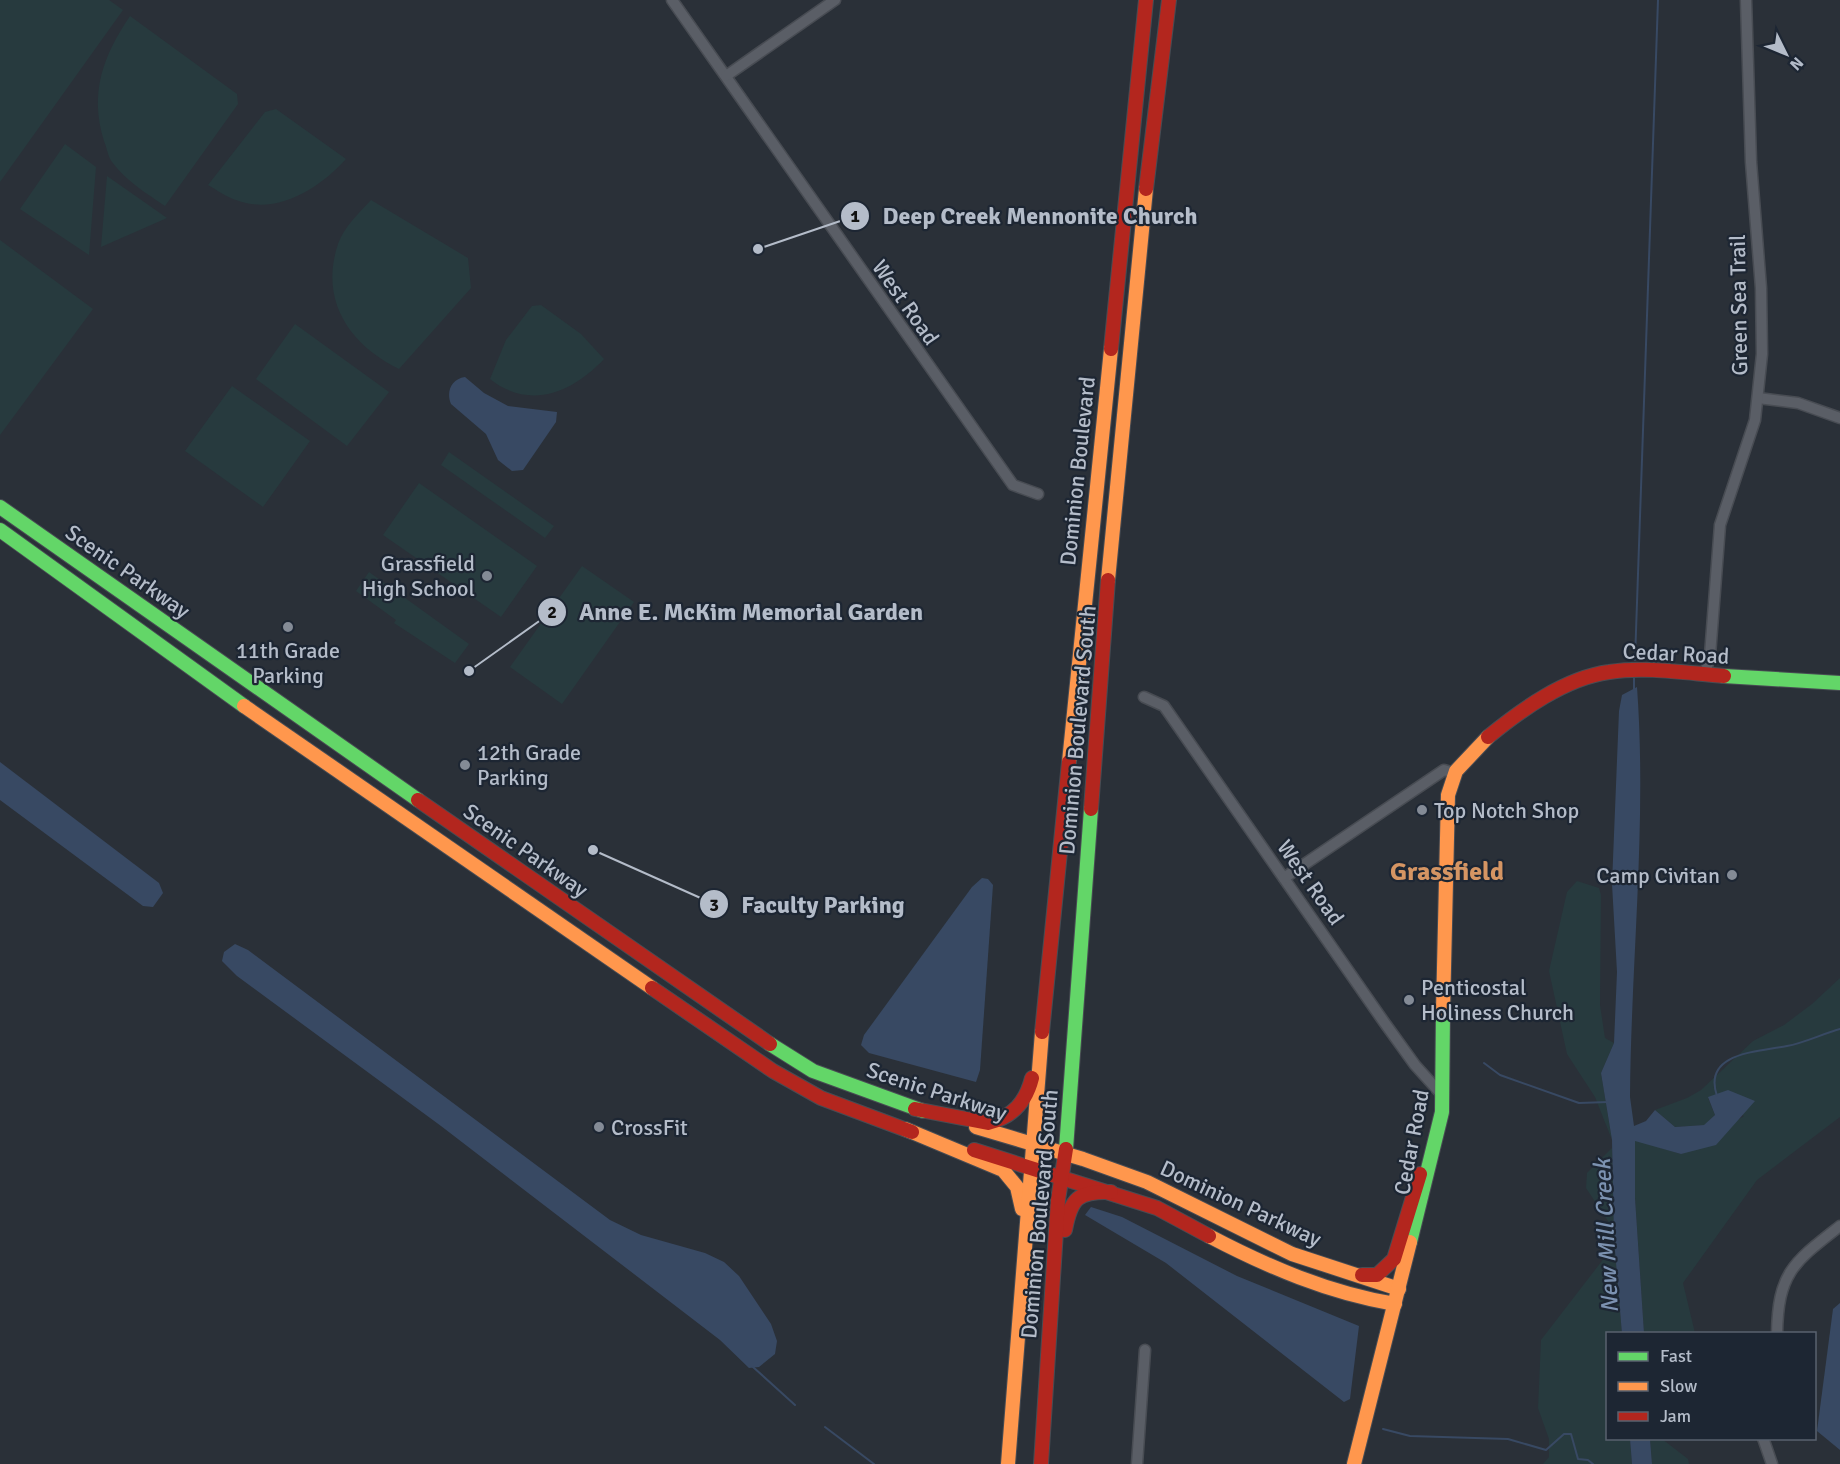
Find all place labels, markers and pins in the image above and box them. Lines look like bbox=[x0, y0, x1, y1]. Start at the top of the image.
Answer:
callout: Deep Creek Mennonite Church bbox=[840, 195, 1209, 237]
place label: Grassfield High School bbox=[362, 550, 475, 602]
marker: Grassfield High School bbox=[480, 569, 494, 583]
callout: Anne E. McKim Memorial Garden bbox=[537, 591, 935, 633]
marker: 11th Grade Parking bbox=[281, 620, 295, 634]
place label: 11th Grade Parking bbox=[236, 637, 340, 689]
place label: 12th Grade Parking bbox=[477, 739, 581, 791]
marker: 12th Grade Parking bbox=[458, 758, 472, 772]
place label: Top Notch Shop bbox=[1434, 797, 1579, 824]
marker: Top Notch Shop bbox=[1415, 803, 1429, 817]
place label: Camp Civitan bbox=[1596, 862, 1720, 889]
marker: Camp Civitan bbox=[1725, 868, 1739, 882]
callout: Faculty Parking bbox=[699, 883, 916, 925]
place label: Penticostal Holiness Church bbox=[1421, 974, 1574, 1026]
marker: Penticostal Holiness Church bbox=[1402, 993, 1416, 1007]
place label: CrossFit bbox=[611, 1114, 688, 1141]
marker: CrossFit bbox=[592, 1120, 606, 1134]

